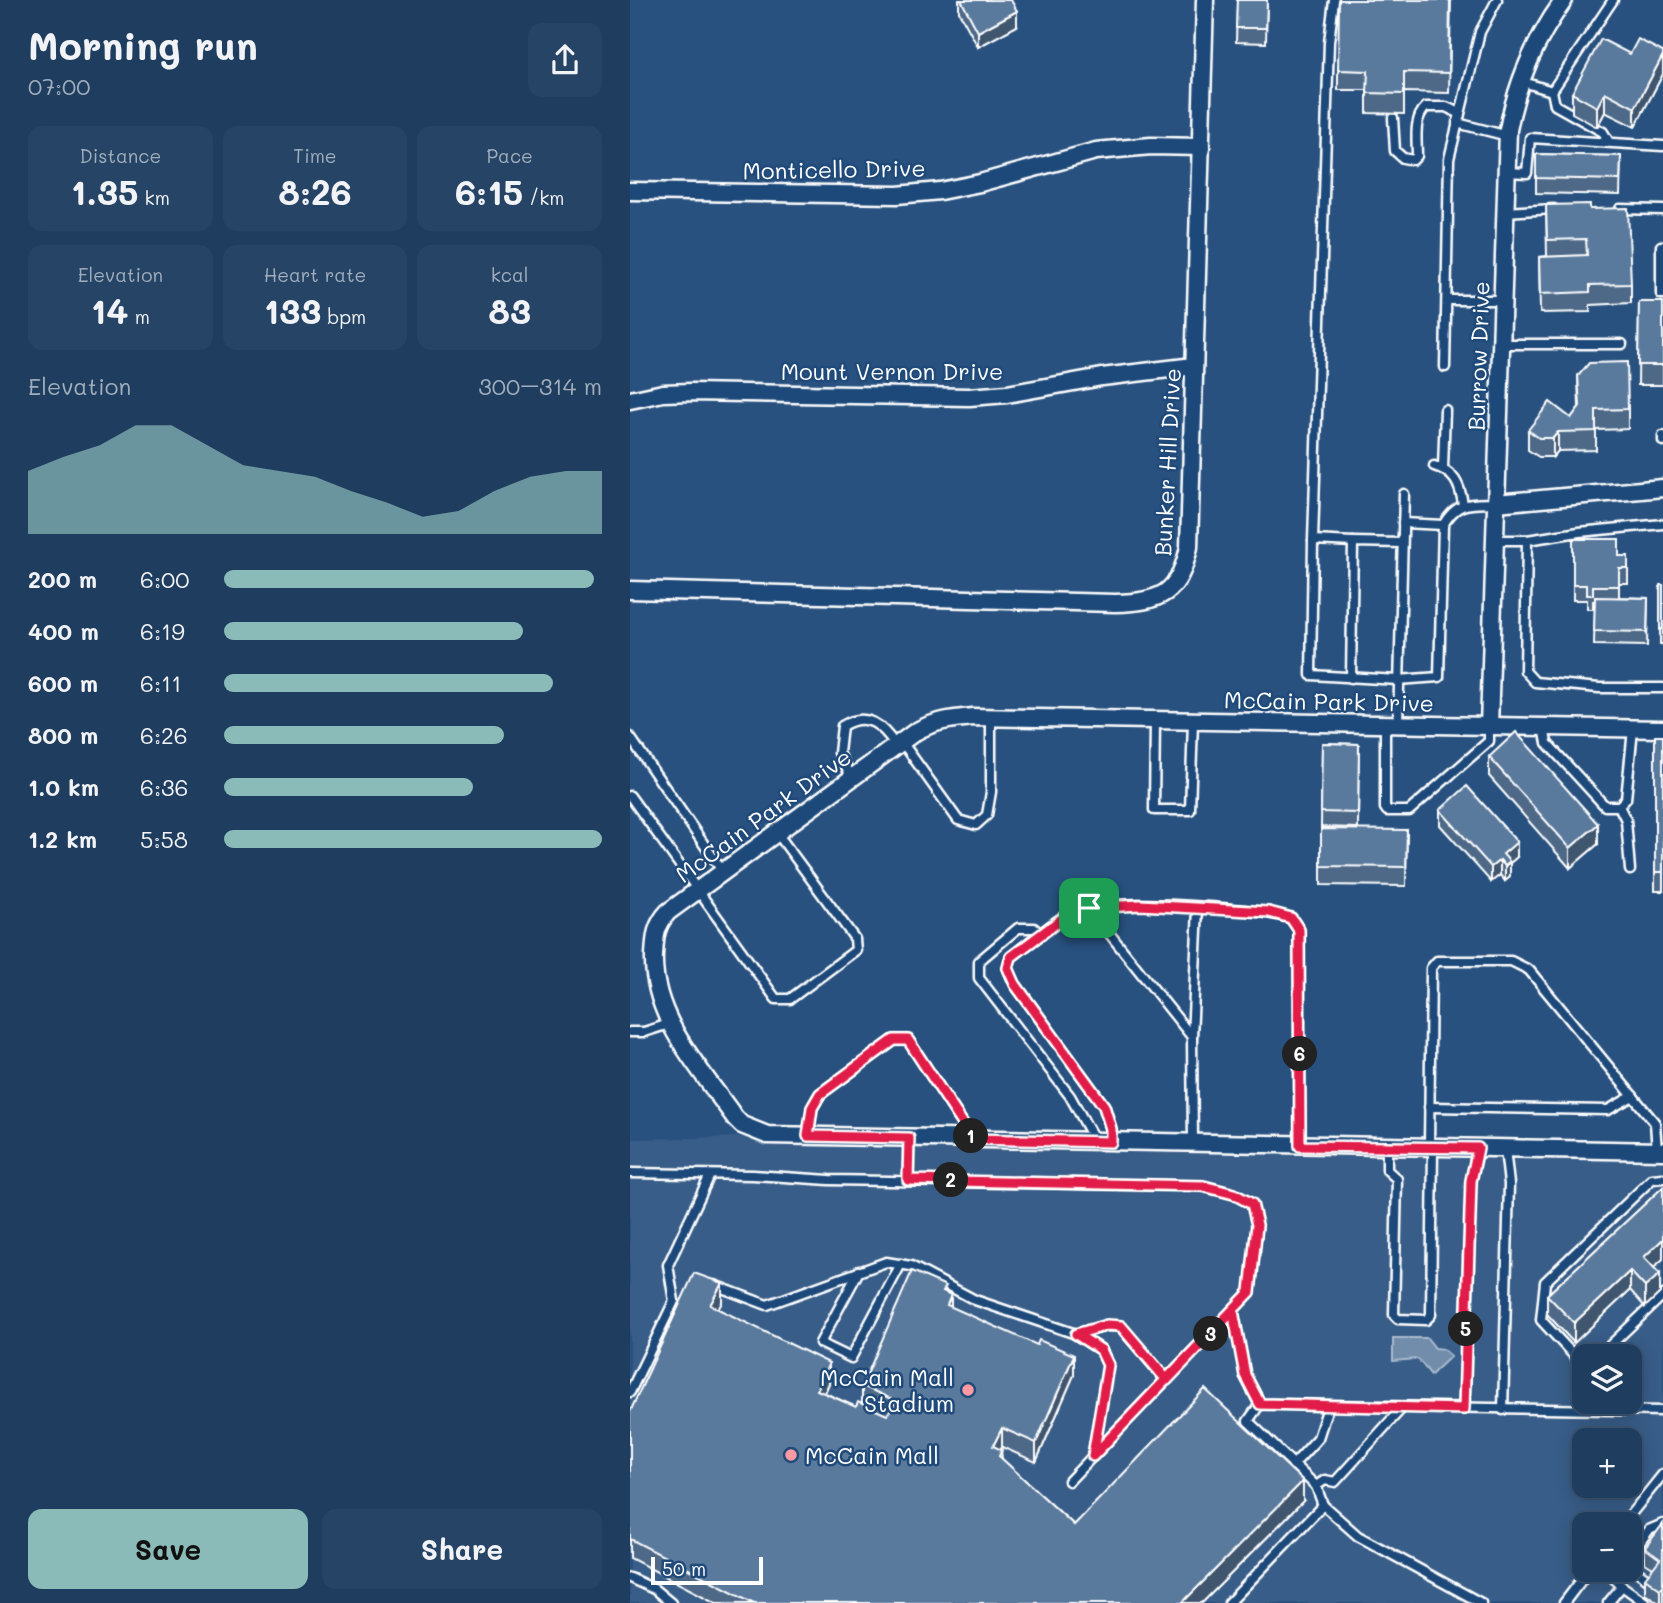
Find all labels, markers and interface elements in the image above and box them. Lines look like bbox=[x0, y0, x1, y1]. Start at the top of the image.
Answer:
text: Morning run bbox=[28, 20, 258, 70]
button: share bbox=[528, 23, 602, 97]
text: 07:00 bbox=[28, 71, 91, 101]
text: Distance bbox=[79, 143, 161, 168]
text: Time bbox=[293, 143, 337, 168]
text: Pace bbox=[486, 143, 533, 168]
street label: Monticello Drive bbox=[742, 152, 926, 186]
text: 1.35 bbox=[71, 168, 139, 214]
text: 8:26 bbox=[278, 168, 352, 214]
text: 6:15 bbox=[455, 168, 523, 214]
text: km bbox=[139, 185, 170, 210]
text: /km bbox=[523, 185, 564, 210]
text: Elevation bbox=[78, 262, 163, 287]
text: Heart rate bbox=[264, 262, 366, 287]
text: kcal bbox=[491, 262, 529, 287]
street label: Burrow Drive bbox=[1460, 281, 1496, 431]
text: 14 bbox=[91, 287, 129, 333]
text: 133 bbox=[264, 287, 321, 333]
text: 83 bbox=[488, 287, 531, 333]
text: m bbox=[129, 304, 150, 329]
text: bpm bbox=[321, 304, 366, 329]
street label: Mount Vernon Drive bbox=[781, 356, 1003, 386]
street label: Bunker Hill Drive bbox=[1147, 367, 1187, 557]
text: Elevation bbox=[28, 371, 131, 401]
text: 300–314 m bbox=[478, 371, 602, 401]
text: 200 m bbox=[28, 564, 97, 594]
text: 6:00 bbox=[140, 564, 189, 594]
text: 400 m bbox=[28, 616, 99, 646]
text: 6:19 bbox=[140, 616, 185, 646]
text: 600 m bbox=[28, 668, 98, 698]
text: 6:11 bbox=[140, 668, 182, 698]
street label: McCain Park Drive bbox=[1224, 684, 1434, 718]
text: 800 m bbox=[28, 720, 98, 750]
text: 6:26 bbox=[140, 720, 188, 750]
street label: McCain Park Drive bbox=[669, 741, 857, 889]
text: 1.0 km bbox=[28, 772, 99, 802]
text: 6:36 bbox=[140, 772, 188, 802]
text: 1.2 km bbox=[28, 824, 97, 854]
text: 5:58 bbox=[140, 824, 188, 854]
pin bbox=[1059, 878, 1119, 938]
icon: arrive bbox=[1070, 889, 1108, 927]
pin: 6 bbox=[1282, 1036, 1318, 1072]
text: 6 bbox=[1294, 1041, 1305, 1066]
pin: 1 bbox=[954, 1118, 988, 1154]
text: 1 bbox=[966, 1123, 975, 1148]
pin: 2 bbox=[934, 1162, 968, 1198]
text: 2 bbox=[945, 1167, 956, 1192]
pin: 5 bbox=[1448, 1312, 1484, 1346]
pin: 3 bbox=[1194, 1316, 1228, 1352]
text: 5 bbox=[1460, 1316, 1471, 1341]
text: 3 bbox=[1205, 1321, 1216, 1346]
map controls bbox=[1572, 1344, 1642, 1582]
button: layers bbox=[1572, 1344, 1642, 1414]
place label: McCain Mall Stadium bbox=[820, 1362, 954, 1418]
marker: McCain Mall Stadium bbox=[960, 1382, 976, 1398]
button: + bbox=[1572, 1428, 1642, 1498]
place label: McCain Mall bbox=[805, 1440, 939, 1470]
marker: McCain Mall bbox=[783, 1447, 799, 1463]
button: Save bbox=[28, 1509, 308, 1589]
button: Share bbox=[322, 1509, 602, 1589]
button: − bbox=[1572, 1512, 1642, 1582]
scale bar bbox=[651, 1554, 763, 1586]
text: 50 m bbox=[662, 1556, 706, 1581]

